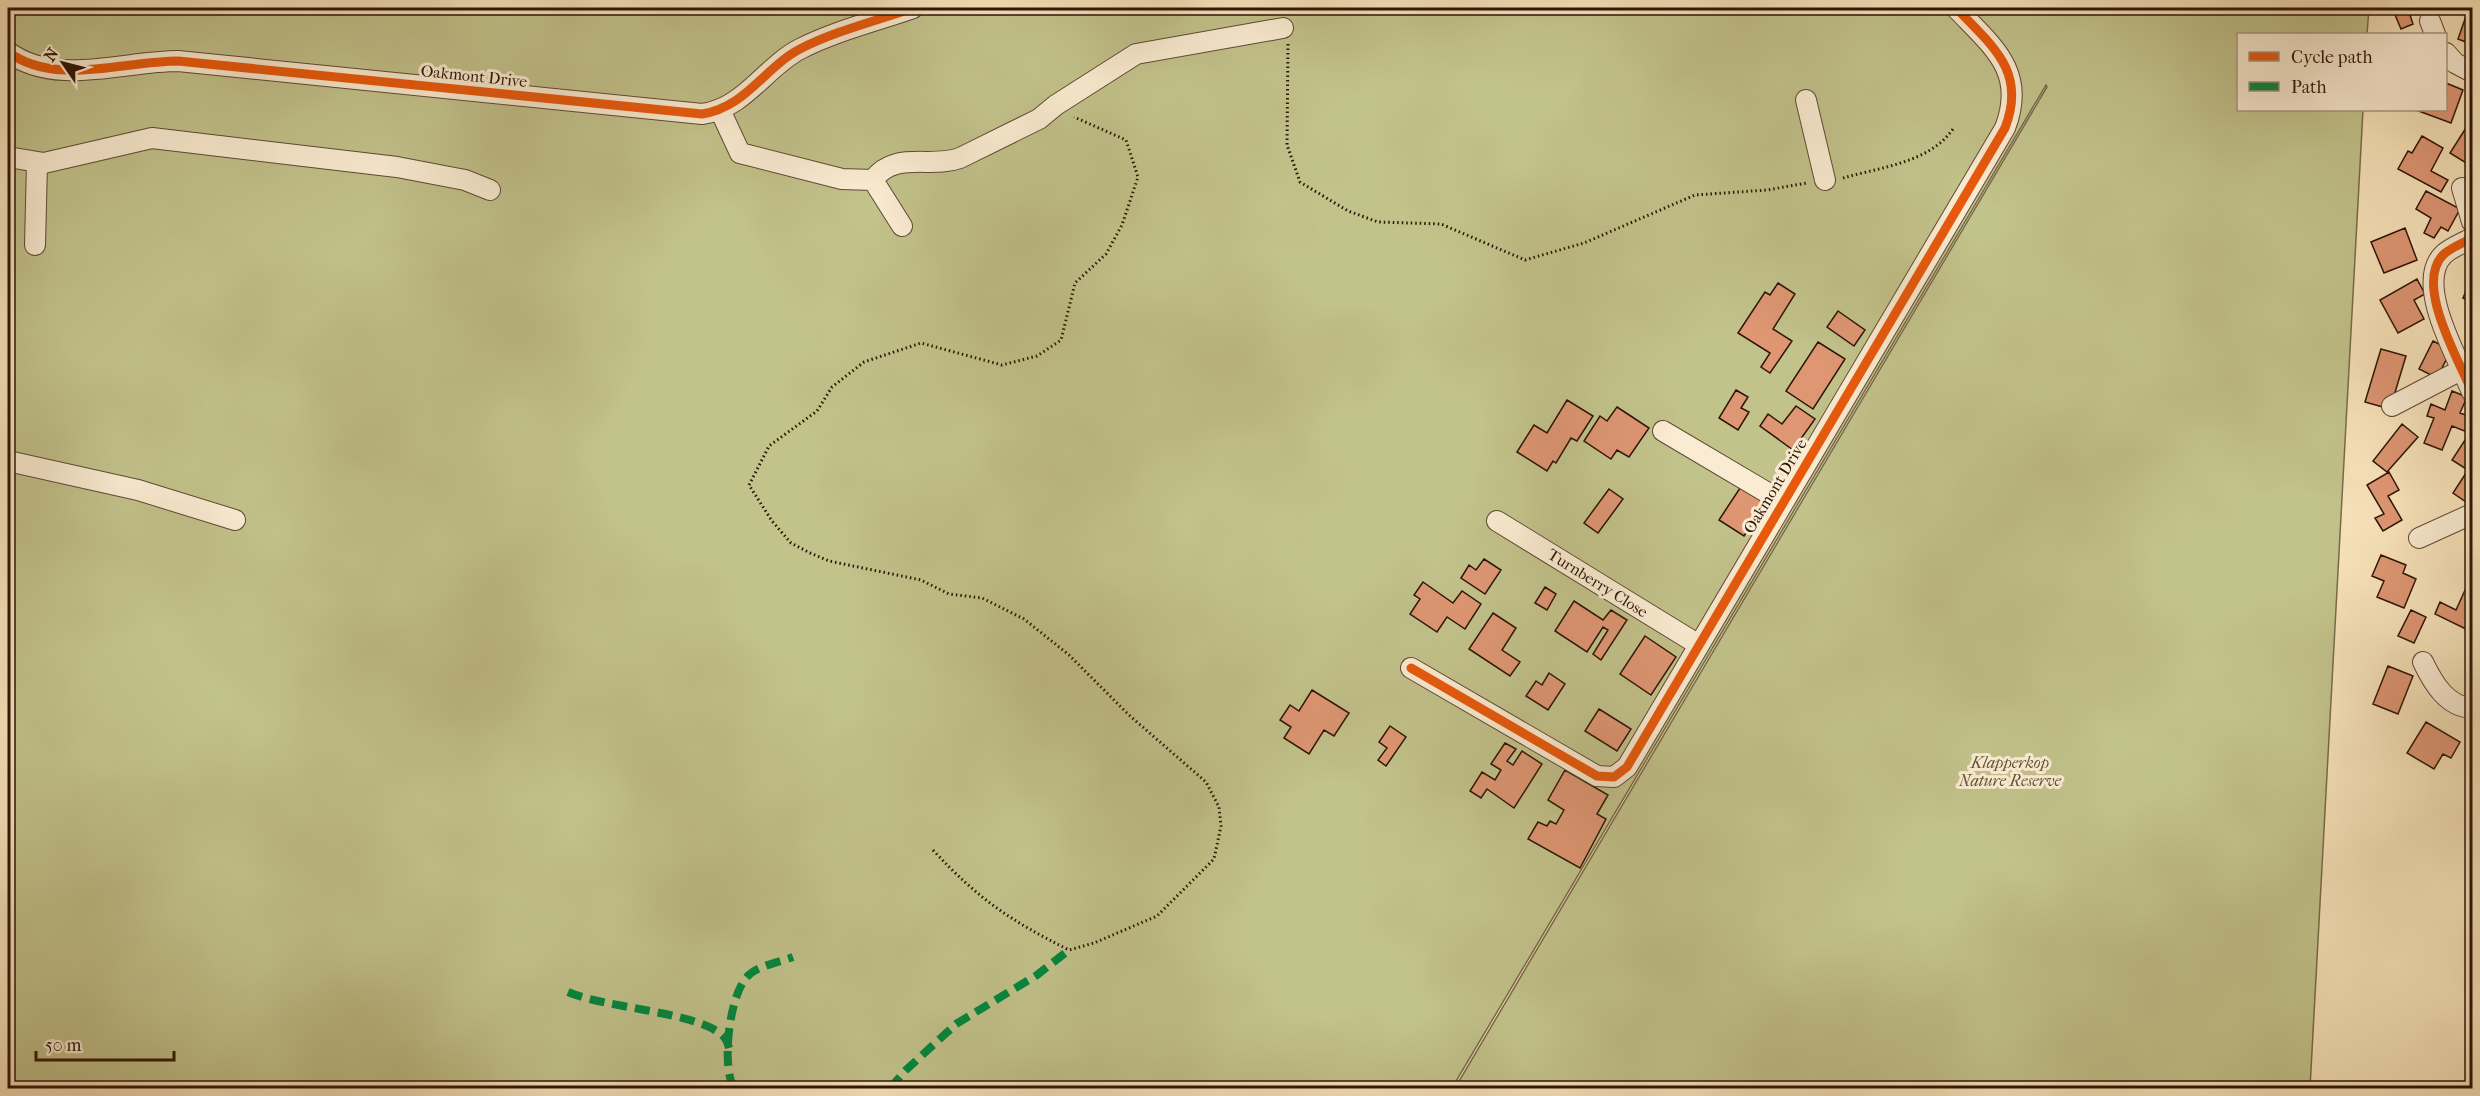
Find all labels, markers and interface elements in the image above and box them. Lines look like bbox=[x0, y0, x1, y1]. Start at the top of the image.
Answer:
north arrow bbox=[33, 33, 93, 93]
legend bbox=[2237, 33, 2447, 111]
text: N bbox=[40, 44, 63, 65]
text: Cycle path bbox=[2291, 47, 2372, 68]
street label: Oakmont Drive bbox=[420, 61, 528, 91]
text: Path bbox=[2291, 77, 2327, 98]
street label: Oakmont Drive bbox=[1739, 435, 1811, 537]
street label: Turnberry Close bbox=[1544, 545, 1652, 621]
park label: Klapperkop Nature Reserve bbox=[1958, 753, 2062, 790]
scale bar bbox=[36, 1024, 174, 1062]
text: 50 m bbox=[45, 1035, 82, 1056]

